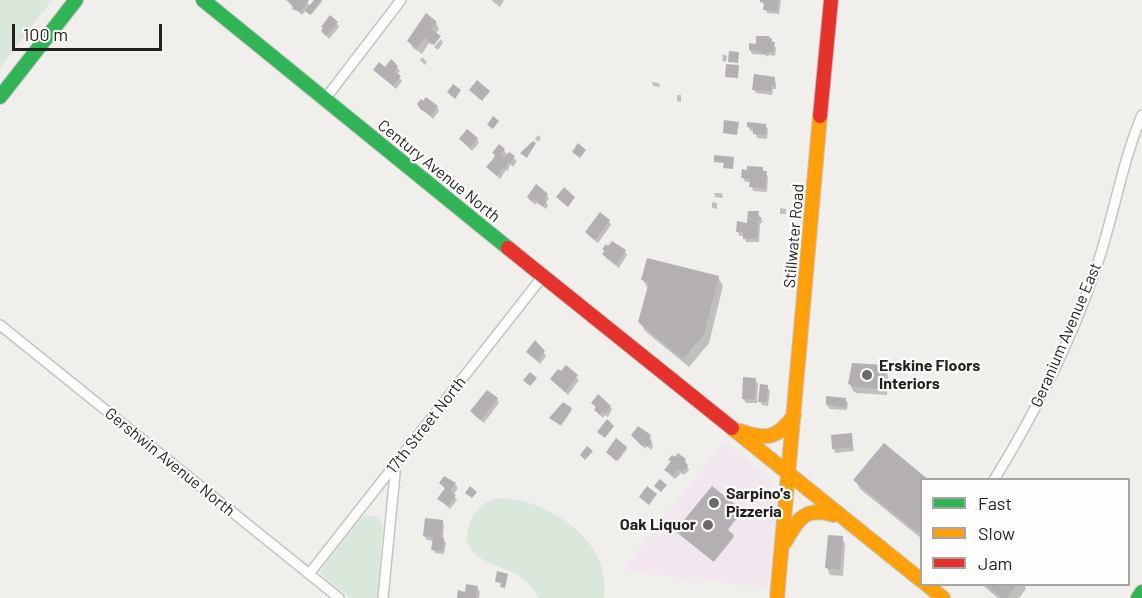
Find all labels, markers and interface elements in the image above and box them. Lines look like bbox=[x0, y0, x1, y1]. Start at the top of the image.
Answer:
scale bar bbox=[15, 12, 165, 50]
text: 100 m bbox=[23, 23, 68, 45]
street label: Century Avenue North bbox=[374, 116, 504, 226]
street label: Stillwater Road bbox=[780, 183, 808, 289]
street label: Geranium Avenue East bbox=[1027, 260, 1105, 410]
place label: Erskine Floors Interiors bbox=[879, 356, 980, 394]
marker: Erskine Floors Interiors bbox=[860, 368, 874, 382]
street label: 17th Street North bbox=[382, 373, 470, 477]
street label: Gershwin Avenue North bbox=[101, 404, 239, 520]
legend bbox=[920, 478, 1130, 586]
place label: Sarpino's Pizzeria bbox=[726, 484, 791, 522]
text: Fast bbox=[978, 492, 1012, 514]
marker: Sarpino's Pizzeria bbox=[707, 496, 721, 510]
place label: Oak Liquor bbox=[620, 515, 696, 535]
marker: Oak Liquor bbox=[701, 518, 715, 532]
text: Slow bbox=[978, 522, 1015, 544]
text: Jam bbox=[978, 552, 1012, 574]

